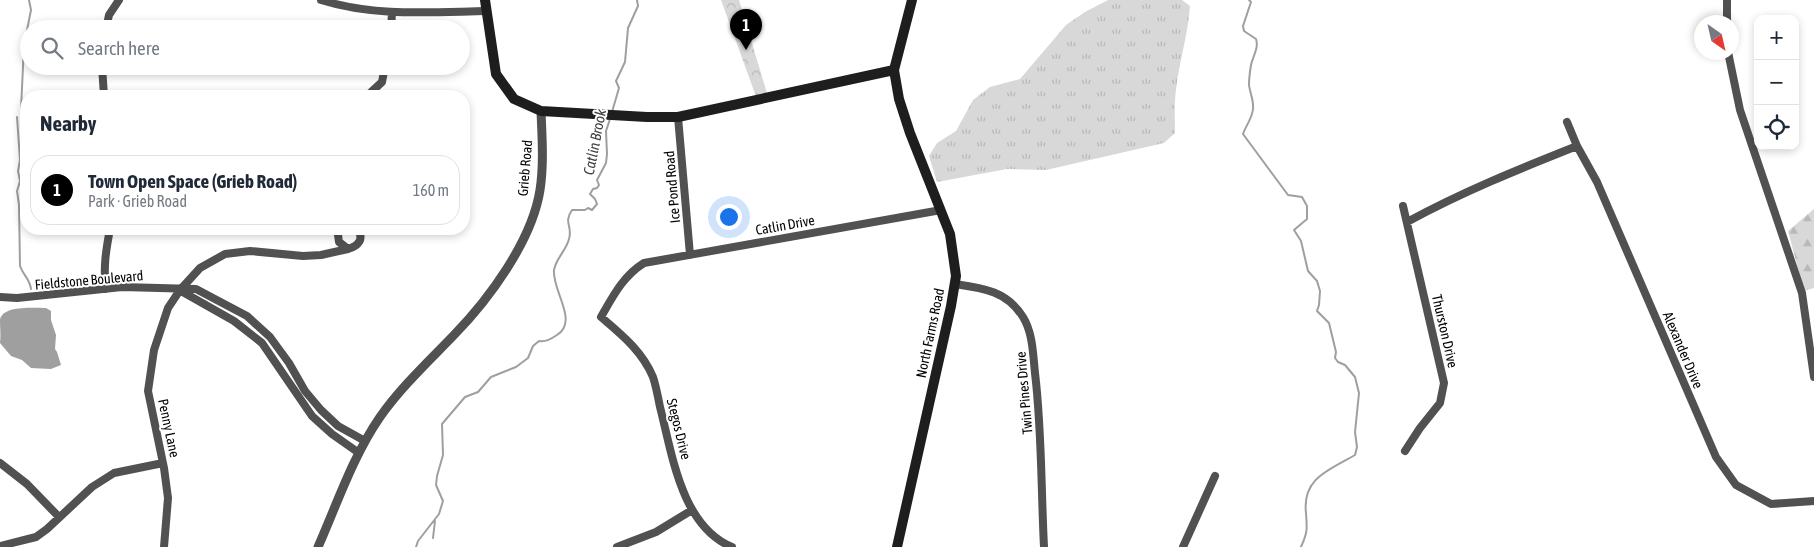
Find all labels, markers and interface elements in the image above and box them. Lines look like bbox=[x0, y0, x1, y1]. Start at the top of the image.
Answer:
pin: 1 bbox=[730, 9, 762, 50]
north arrow bbox=[1694, 15, 1739, 60]
map controls bbox=[1754, 15, 1799, 150]
button: + bbox=[1754, 15, 1799, 60]
search box bbox=[20, 20, 470, 75]
icon: search bbox=[38, 34, 66, 62]
text: Search here bbox=[78, 37, 160, 59]
button: − bbox=[1754, 60, 1799, 105]
button: locate bbox=[1754, 105, 1799, 150]
water label: Catlin Brook bbox=[580, 107, 609, 176]
text: Nearby bbox=[40, 111, 96, 135]
street label: Grieb Road bbox=[515, 139, 535, 197]
street label: Ice Pond Road bbox=[661, 150, 683, 224]
text: Town Open Space (Grieb Road) bbox=[88, 170, 297, 192]
text: 1 bbox=[53, 181, 61, 199]
text: 160 m bbox=[413, 181, 449, 199]
text: Park · Grieb Road bbox=[88, 192, 187, 210]
your location bbox=[716, 204, 742, 230]
street label: Catlin Drive bbox=[754, 212, 816, 238]
street label: Fieldstone Boulevard bbox=[34, 267, 144, 293]
street label: North Farms Road bbox=[913, 287, 947, 379]
street label: Thurston Drive bbox=[1429, 293, 1461, 369]
street label: Alexander Drive bbox=[1660, 309, 1706, 391]
street label: Twin Pines Drive bbox=[1012, 351, 1036, 435]
street label: Penny Lane bbox=[155, 397, 183, 459]
street label: Stegos Drive bbox=[664, 397, 694, 461]

